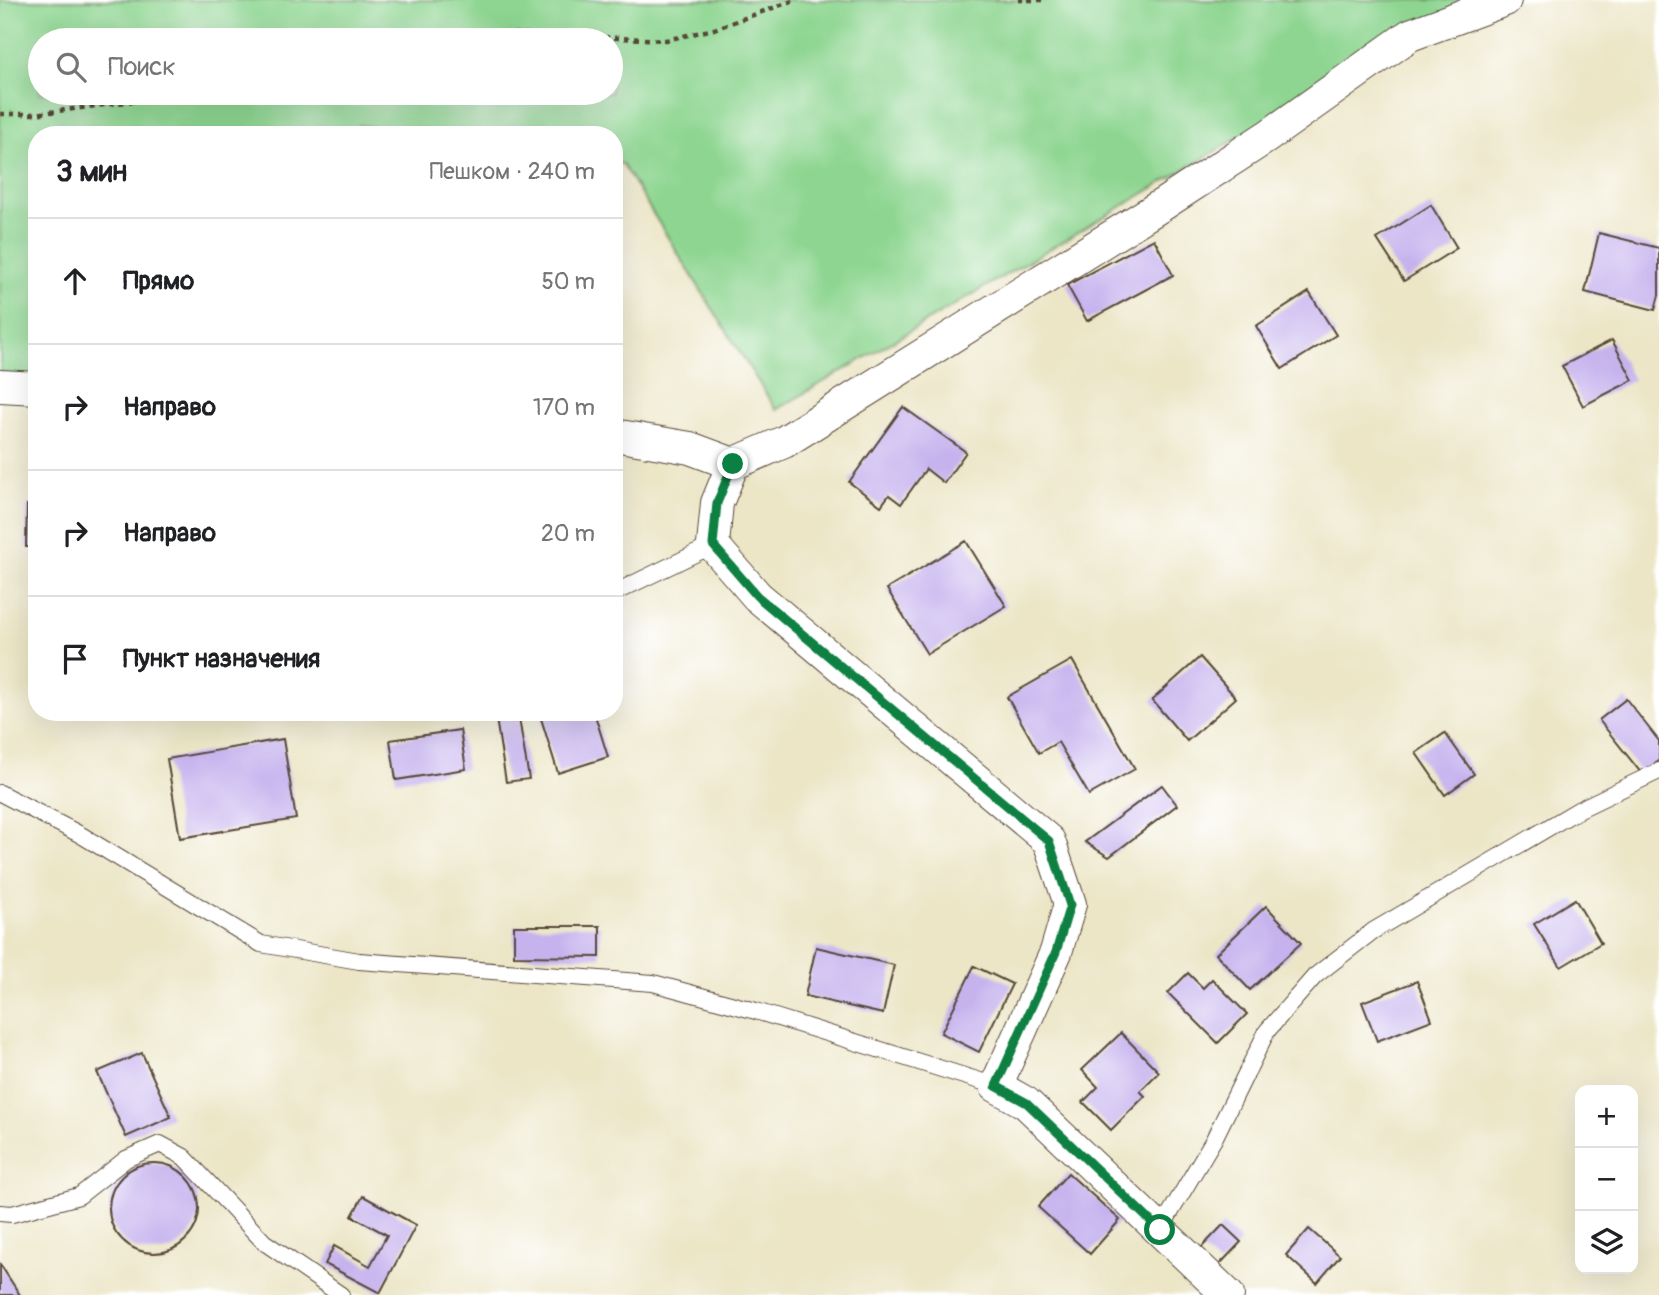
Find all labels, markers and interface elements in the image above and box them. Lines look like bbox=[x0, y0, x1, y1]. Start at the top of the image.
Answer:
search box bbox=[28, 28, 623, 105]
icon: search bbox=[52, 48, 90, 86]
text: Поиск bbox=[108, 51, 176, 83]
text: 3 мин bbox=[56, 153, 127, 190]
text: Пешком · 240 m bbox=[429, 157, 595, 186]
icon: ahead bbox=[56, 262, 94, 300]
text: Прямо bbox=[123, 265, 194, 297]
text: 50 m bbox=[541, 267, 595, 296]
icon: right bbox=[56, 388, 94, 426]
text: Направо bbox=[123, 391, 216, 423]
text: 170 m bbox=[533, 393, 595, 422]
route end bbox=[717, 448, 748, 479]
icon: right bbox=[56, 514, 94, 552]
text: Направо bbox=[123, 517, 216, 549]
text: 20 m bbox=[541, 519, 595, 548]
icon: arrive bbox=[56, 640, 94, 678]
text: Пункт назначения bbox=[123, 643, 320, 675]
map controls bbox=[1575, 1085, 1638, 1274]
button: + bbox=[1575, 1085, 1638, 1148]
button: − bbox=[1575, 1148, 1638, 1211]
button: layers bbox=[1575, 1211, 1638, 1274]
route start bbox=[1144, 1214, 1175, 1245]

